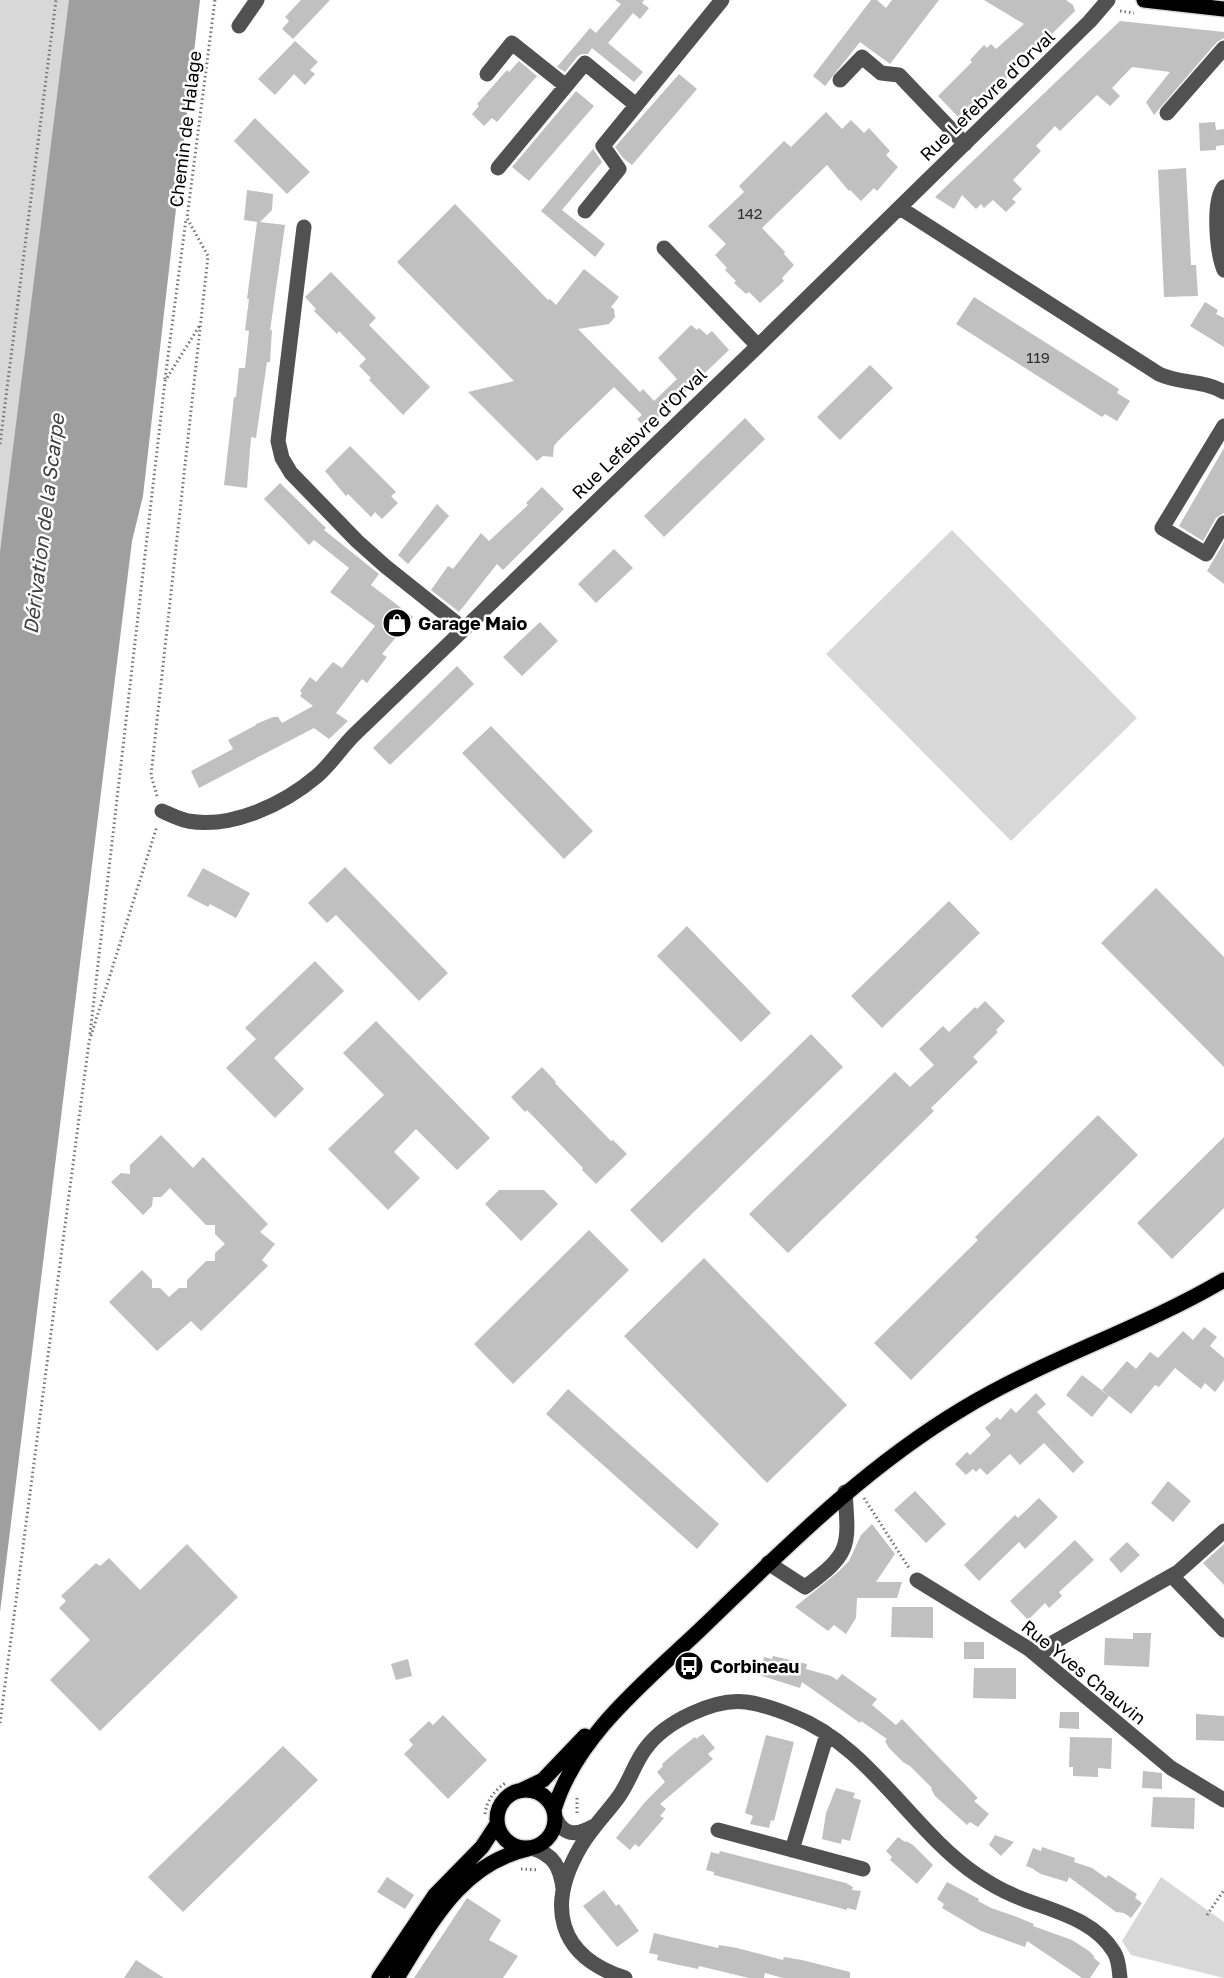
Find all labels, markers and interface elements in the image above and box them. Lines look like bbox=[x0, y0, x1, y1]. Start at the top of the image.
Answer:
street label: Rue Lefebvre d'Orval bbox=[915, 25, 1059, 165]
street label: Chemin de Halage bbox=[164, 50, 206, 208]
house number: 142 bbox=[737, 204, 763, 222]
house number: 119 bbox=[1026, 348, 1050, 366]
street label: Rue Lefebvre d'Orval bbox=[567, 363, 711, 503]
water label: Dérivation de la Scarpe bbox=[18, 411, 69, 635]
shop icon: Garage Maio bbox=[381, 607, 413, 639]
place label: Garage Maio bbox=[418, 612, 527, 634]
street label: Rue Yves Chauvin bbox=[1017, 1615, 1151, 1729]
bus stop icon: Corbineau bbox=[673, 1650, 705, 1682]
place label: Corbineau bbox=[710, 1655, 799, 1677]

